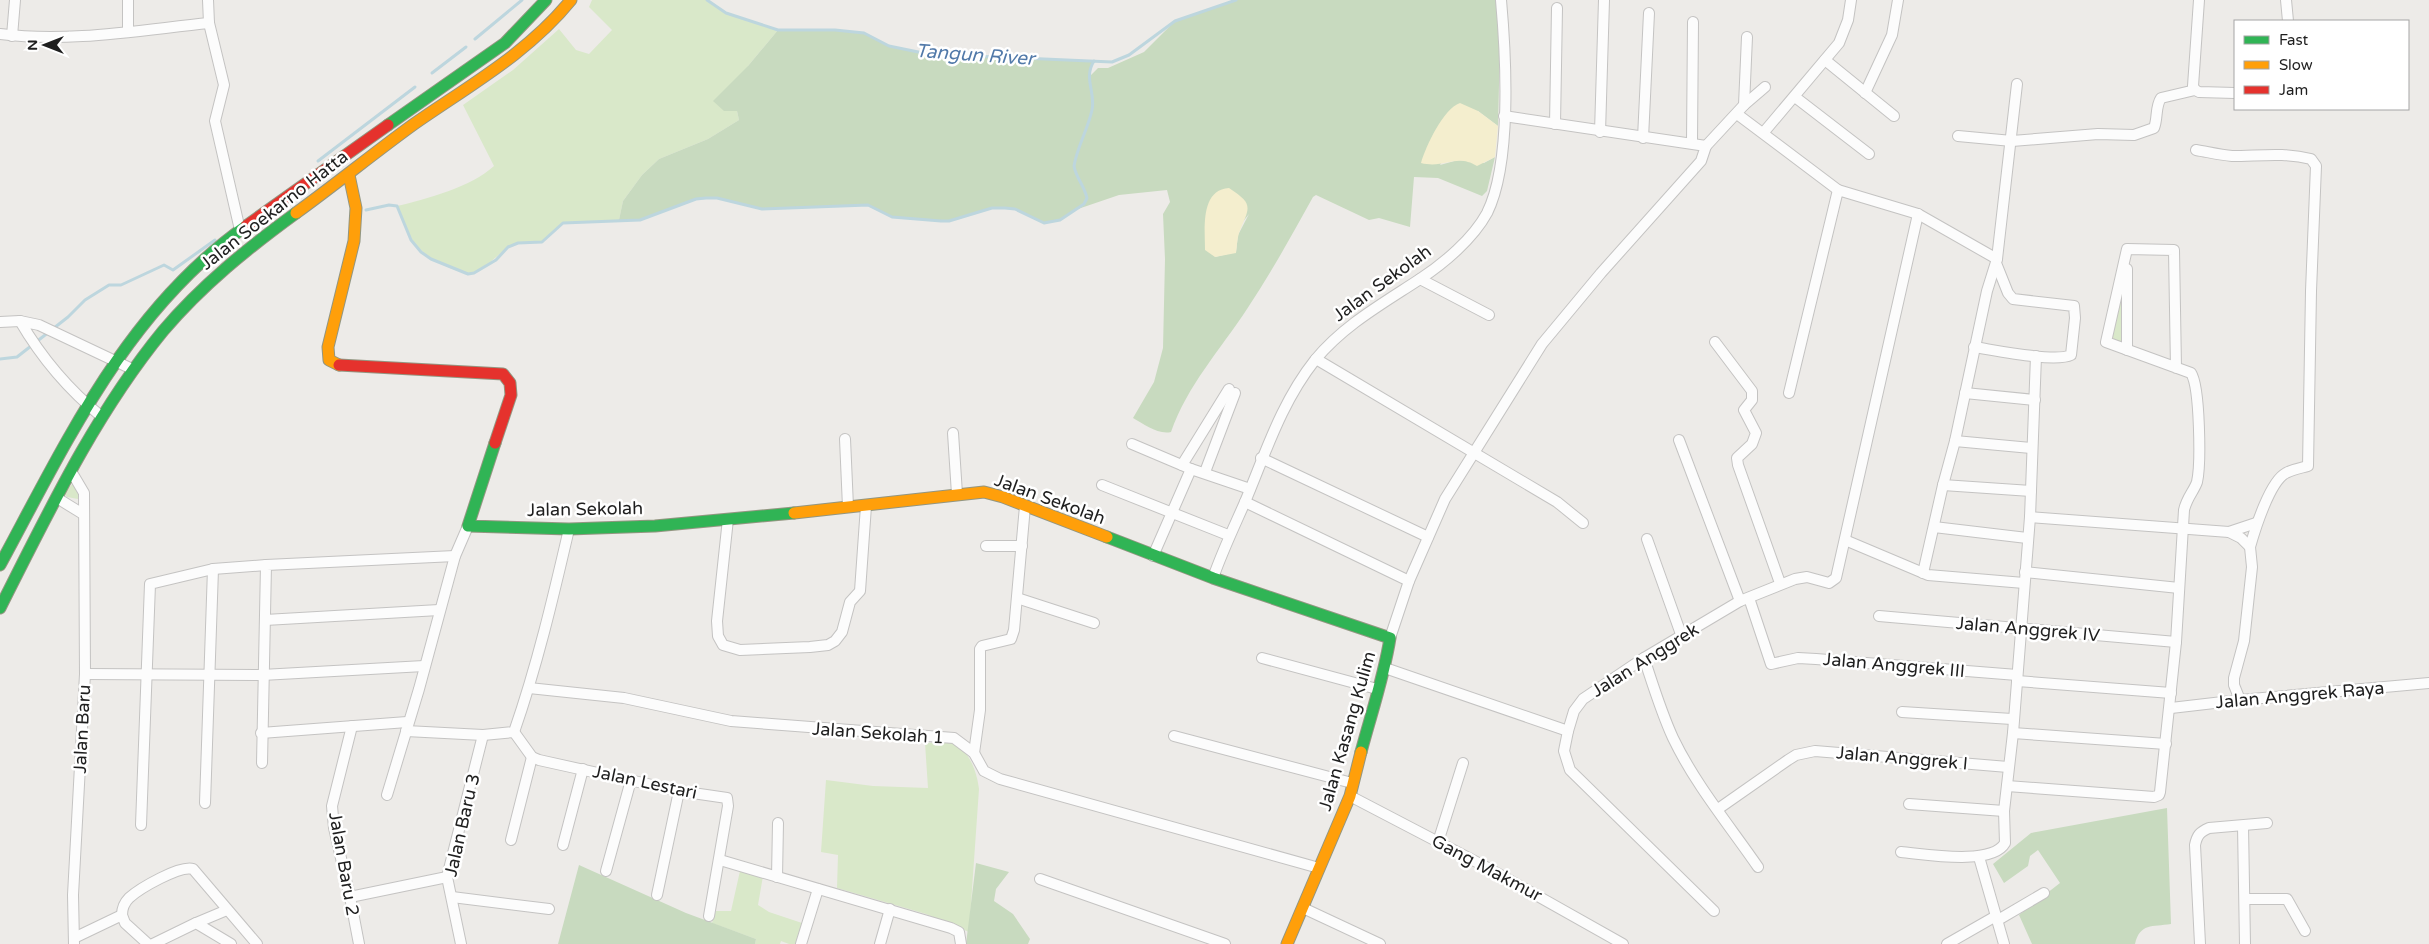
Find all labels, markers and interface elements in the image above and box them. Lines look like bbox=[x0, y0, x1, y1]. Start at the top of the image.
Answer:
north arrow bbox=[20, 20, 70, 70]
legend bbox=[2234, 20, 2409, 110]
text: Fast bbox=[2279, 31, 2309, 49]
text: N bbox=[24, 39, 41, 51]
water label: Tangun River bbox=[915, 40, 1038, 70]
text: Slow bbox=[2279, 56, 2313, 74]
text: Jam bbox=[2279, 81, 2308, 99]
street label: Jalan Soekarno Hatta bbox=[196, 145, 352, 275]
street label: Jalan Sekolah bbox=[1329, 240, 1435, 326]
street label: Jalan Sekolah bbox=[992, 469, 1108, 529]
street label: Jalan Sekolah bbox=[527, 497, 643, 521]
street label: Jalan Anggrek IV bbox=[1955, 612, 2102, 646]
street label: Jalan Anggrek bbox=[1587, 618, 1703, 702]
street label: Jalan Anggrek III bbox=[1822, 648, 1966, 682]
street label: Jalan Kasang Kulim bbox=[1314, 649, 1380, 813]
street label: Jalan Anggrek Raya bbox=[2215, 677, 2385, 713]
street label: Jalan Baru bbox=[69, 684, 95, 774]
street label: Jalan Sekolah 1 bbox=[811, 717, 945, 749]
street label: Jalan Anggrek I bbox=[1835, 741, 1969, 775]
street label: Jalan Lestari bbox=[591, 760, 699, 804]
street label: Jalan Baru 3 bbox=[439, 771, 485, 879]
street label: Jalan Baru 2 bbox=[324, 810, 364, 918]
street label: Gang Makmur bbox=[1428, 830, 1546, 906]

